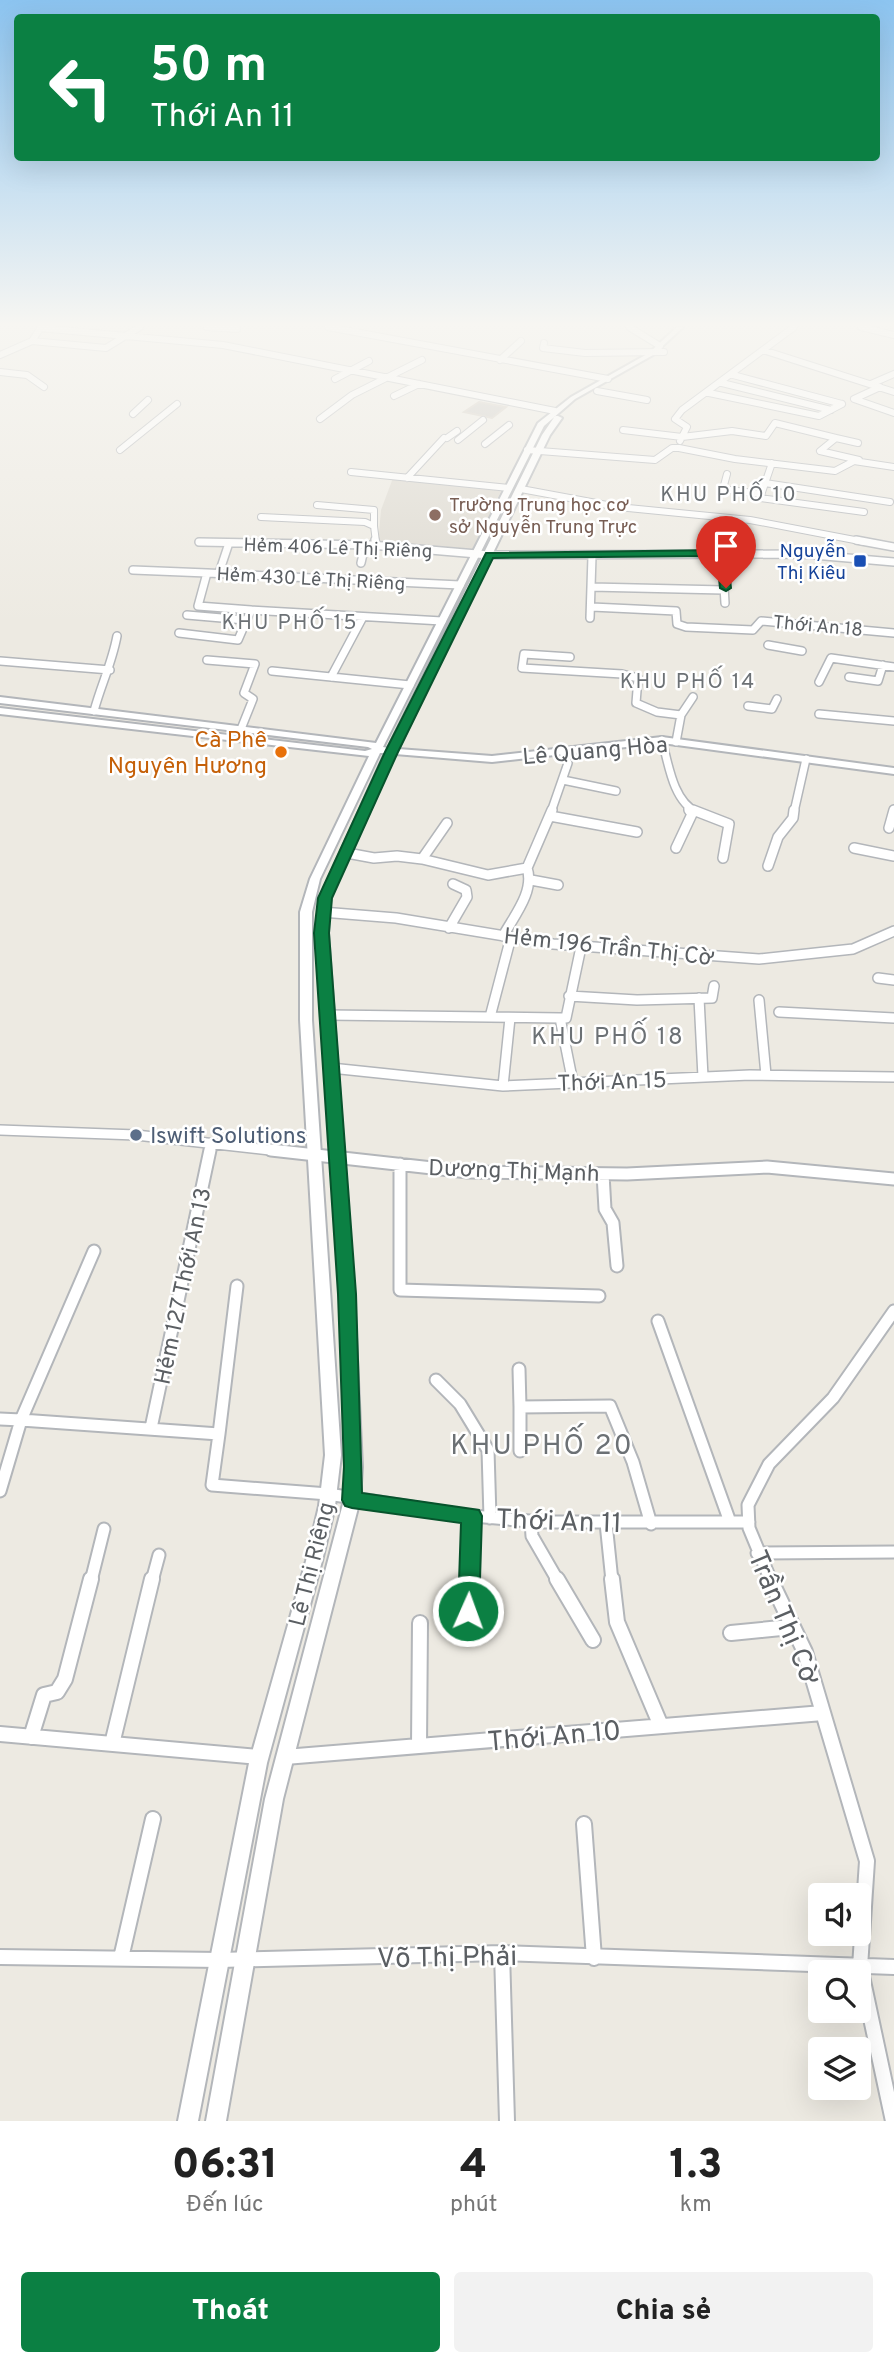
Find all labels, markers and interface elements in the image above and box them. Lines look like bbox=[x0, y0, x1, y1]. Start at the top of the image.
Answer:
text: 50 m bbox=[150, 37, 267, 99]
icon: left bbox=[35, 42, 126, 133]
text: Thới An 11 bbox=[150, 98, 294, 138]
district label: KHU PHỐ 10 bbox=[660, 478, 798, 509]
place label: Trường Trung học cơ sở Nguyễn Trung Trực bbox=[449, 494, 637, 540]
marker: Trường Trung học cơ sở Nguyễn Trung Trực bbox=[427, 507, 443, 523]
pin bbox=[696, 516, 756, 588]
icon: arrive bbox=[707, 527, 745, 565]
street label: Hẻm 406 Lê Thị Riêng bbox=[243, 534, 433, 564]
place label: Nguyễn Thị Kiêu bbox=[777, 539, 846, 586]
marker: Nguyễn Thị Kiêu bbox=[852, 553, 868, 569]
street label: Hẻm 430 Lê Thị Riêng bbox=[216, 563, 406, 597]
district label: KHU PHỐ 15 bbox=[221, 606, 359, 637]
street label: Thới An 18 bbox=[772, 611, 864, 643]
district label: KHU PHỐ 14 bbox=[620, 665, 756, 696]
place label: Cà Phê Nguyên Hương bbox=[108, 727, 267, 782]
street label: Lê Quang Hòa bbox=[521, 732, 669, 773]
marker: Cà Phê Nguyên Hương bbox=[273, 744, 289, 760]
street label: Hẻm 196 Trần Thị Cờ bbox=[502, 922, 716, 974]
district label: KHU PHỐ 18 bbox=[531, 1017, 685, 1053]
street label: Thới An 15 bbox=[557, 1067, 667, 1100]
place label: Iswift Solutions bbox=[150, 1123, 307, 1152]
marker: Iswift Solutions bbox=[128, 1127, 144, 1143]
street label: Dương Thị Mạnh bbox=[428, 1155, 600, 1190]
street label: Hẻm 127 Thới An 13 bbox=[149, 1185, 219, 1388]
district label: KHU PHỐ 20 bbox=[450, 1423, 634, 1465]
street label: Lê Thị Riêng bbox=[284, 1499, 343, 1630]
street label: Thới An 11 bbox=[495, 1503, 623, 1543]
street label: Trần Thị Cờ bbox=[738, 1545, 828, 1691]
position arrow bbox=[431, 1574, 505, 1648]
street label: Thới An 10 bbox=[486, 1714, 623, 1762]
map controls bbox=[808, 1883, 871, 2100]
button: sound bbox=[808, 1883, 871, 1946]
street label: Võ Thị Phải bbox=[376, 1940, 518, 1978]
button: search bbox=[808, 1960, 871, 2023]
button: layers bbox=[808, 2037, 871, 2100]
text: 06:31 bbox=[172, 2140, 278, 2193]
text: 4 bbox=[460, 2140, 487, 2193]
text: 1.3 bbox=[669, 2140, 722, 2193]
text: Đến lúc bbox=[186, 2191, 264, 2220]
text: phút bbox=[450, 2191, 498, 2220]
text: km bbox=[680, 2191, 712, 2220]
button: Thoát bbox=[21, 2272, 440, 2352]
button: Chia sẻ bbox=[454, 2272, 873, 2352]

